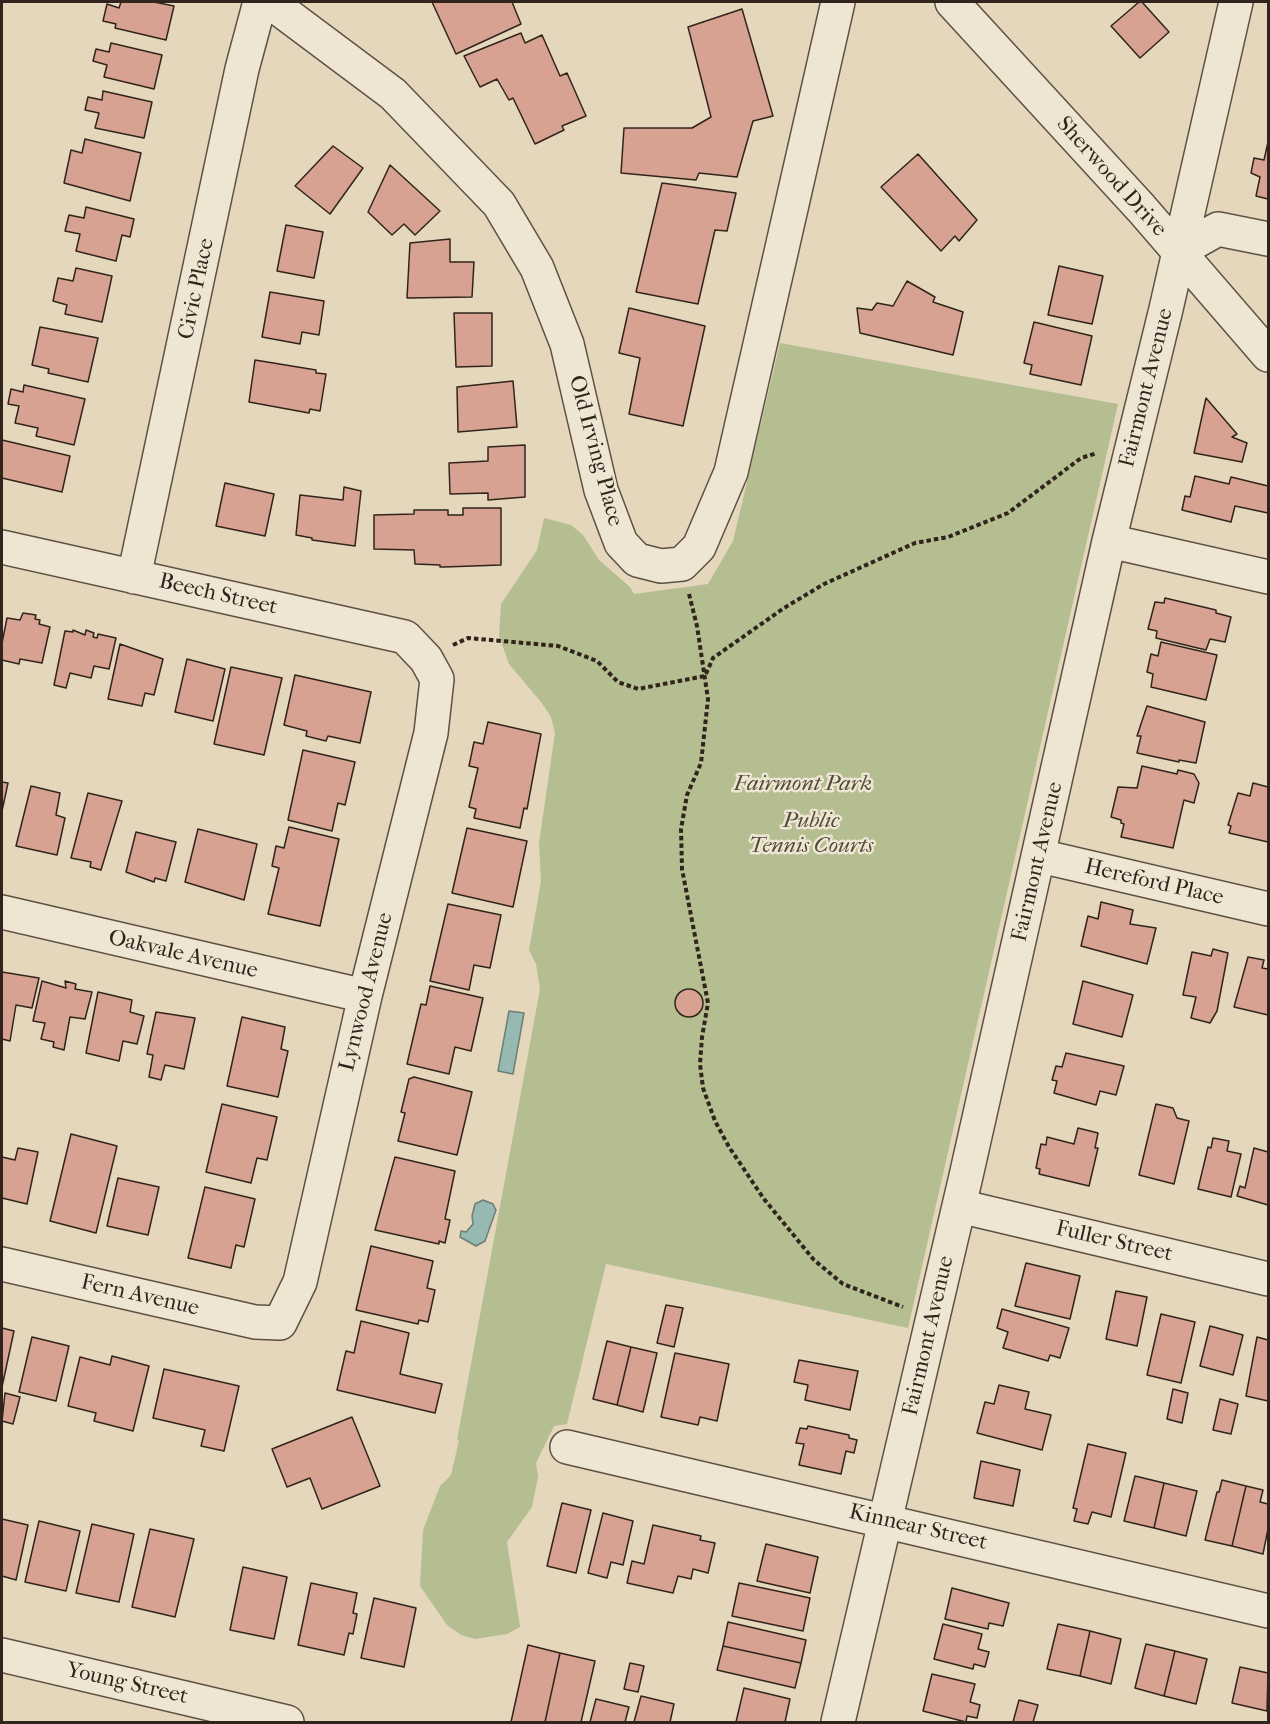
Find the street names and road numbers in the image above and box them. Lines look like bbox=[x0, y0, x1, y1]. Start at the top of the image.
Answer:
street label: Sherwood Drive bbox=[1050, 111, 1172, 243]
street label: Civic Place bbox=[173, 236, 221, 342]
street label: Fairmont Avenue bbox=[1114, 306, 1180, 470]
street label: Old Irving Place bbox=[562, 373, 628, 529]
street label: Beech Street bbox=[156, 569, 280, 621]
street label: Fairmont Avenue bbox=[1007, 780, 1069, 944]
street label: Hereford Place bbox=[1082, 854, 1226, 912]
street label: Lynwood Avenue bbox=[335, 910, 399, 1074]
street label: Oakvale Avenue bbox=[106, 925, 260, 985]
street label: Fuller Street bbox=[1053, 1216, 1175, 1268]
street label: Fairmont Avenue bbox=[898, 1254, 960, 1418]
street label: Fern Avenue bbox=[78, 1270, 202, 1322]
street label: Kinnear Street bbox=[846, 1499, 990, 1557]
street label: Young Street bbox=[64, 1657, 190, 1711]

